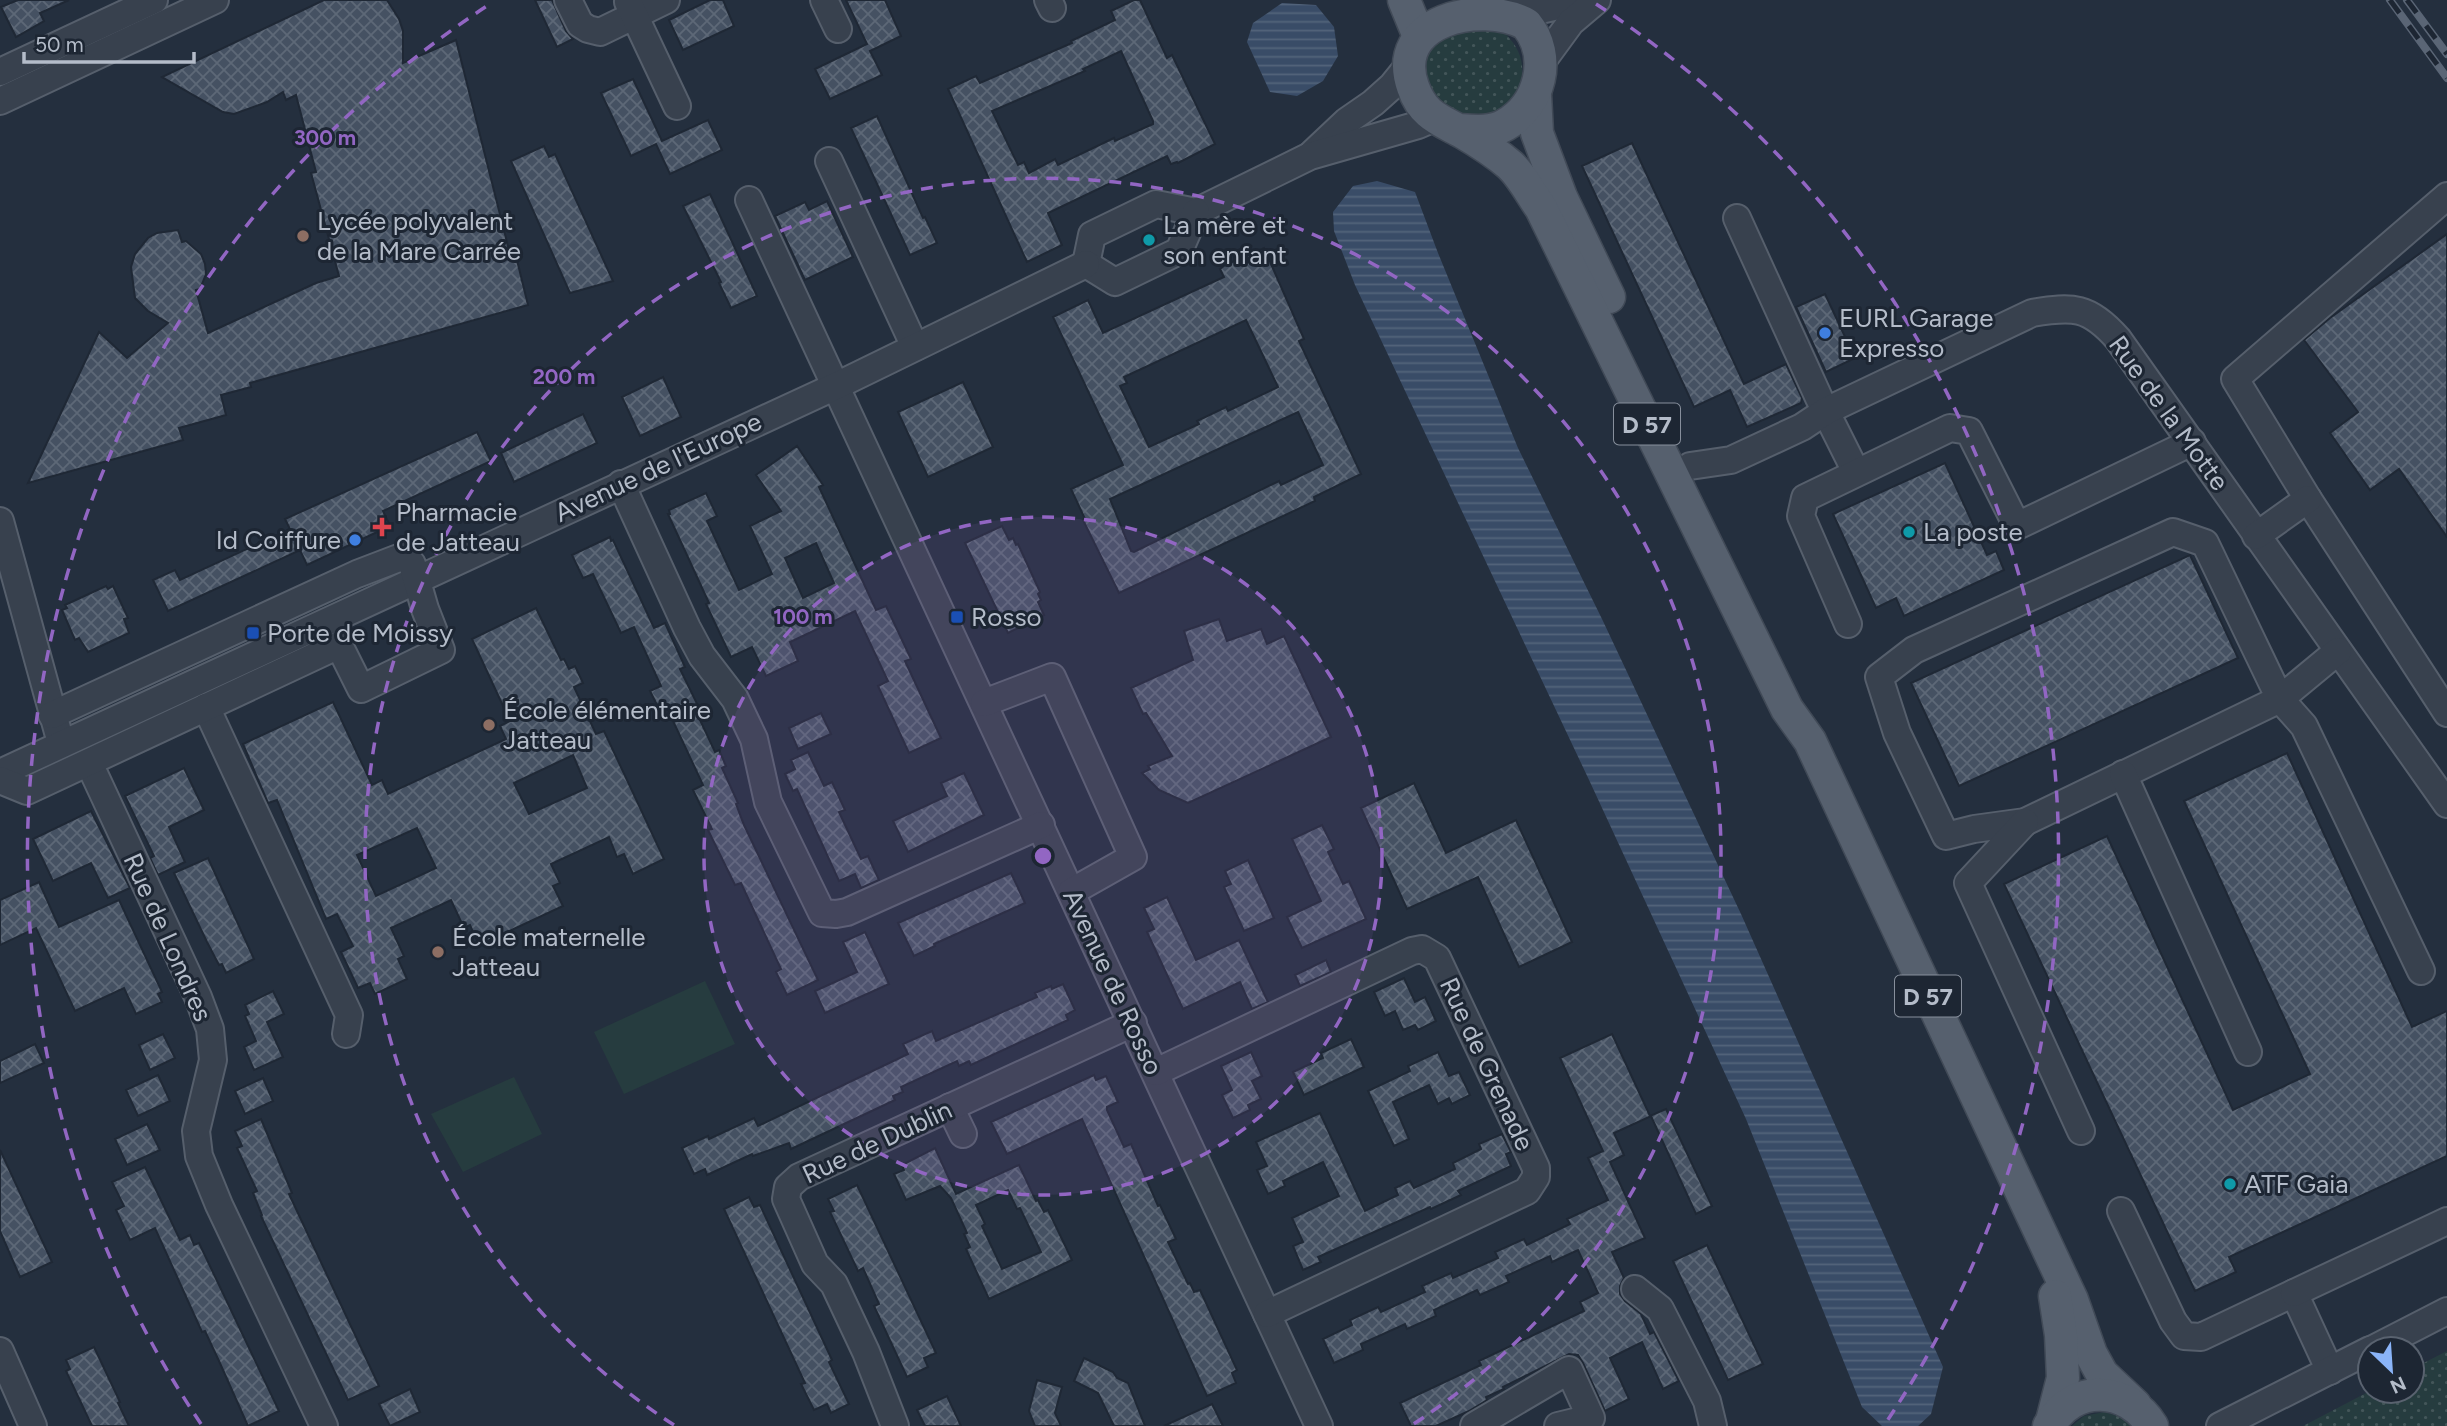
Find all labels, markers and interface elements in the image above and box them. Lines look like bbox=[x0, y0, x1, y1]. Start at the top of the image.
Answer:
scale bar bbox=[24, 21, 194, 65]
text: 50 m bbox=[35, 32, 84, 57]
text: 300 m bbox=[294, 125, 356, 150]
place label: Lycée polyvalent de la Mare Carrée bbox=[317, 205, 521, 267]
place label: La mère et son enfant bbox=[1163, 209, 1287, 271]
marker: Lycée polyvalent de la Mare Carrée bbox=[295, 228, 311, 244]
marker: La mère et son enfant bbox=[1141, 232, 1157, 248]
place label: EURL Garage Expresso bbox=[1839, 302, 1994, 364]
marker: EURL Garage Expresso bbox=[1817, 325, 1833, 341]
street label: Rue de la Motte bbox=[2102, 329, 2236, 497]
text: 200 m bbox=[533, 364, 595, 389]
road number: D 57 bbox=[1614, 404, 1680, 444]
street label: Avenue de l'Europe bbox=[550, 405, 766, 529]
place label: Pharmacie de Jatteau bbox=[396, 496, 520, 558]
place label: La poste bbox=[1923, 516, 2023, 548]
marker: Pharmacie de Jatteau bbox=[374, 519, 390, 535]
place label: Id Coiffure bbox=[216, 524, 341, 556]
marker: La poste bbox=[1901, 524, 1917, 540]
marker: Id Coiffure bbox=[347, 532, 363, 548]
place label: Rosso bbox=[971, 601, 1042, 633]
text: 100 m bbox=[773, 604, 833, 629]
marker: Rosso bbox=[949, 609, 965, 625]
place label: Porte de Moissy bbox=[267, 617, 453, 649]
marker: Porte de Moissy bbox=[245, 625, 261, 641]
place label: École élémentaire Jatteau bbox=[503, 694, 711, 756]
marker: École élémentaire Jatteau bbox=[481, 717, 497, 733]
centre of rings bbox=[1031, 844, 1055, 868]
street label: Rue de Londres bbox=[117, 848, 219, 1026]
street label: Avenue de Rosso bbox=[1056, 884, 1170, 1080]
place label: École maternelle Jatteau bbox=[452, 921, 645, 983]
marker: École maternelle Jatteau bbox=[430, 944, 446, 960]
street label: Rue de Grenade bbox=[1433, 972, 1541, 1156]
road number: D 57 bbox=[1895, 976, 1961, 1016]
street label: Rue de Dublin bbox=[797, 1093, 957, 1191]
place label: ATF Gaia bbox=[2244, 1168, 2348, 1200]
marker: ATF Gaia bbox=[2222, 1176, 2238, 1192]
north arrow bbox=[2356, 1335, 2426, 1405]
text: N bbox=[2386, 1371, 2409, 1398]

